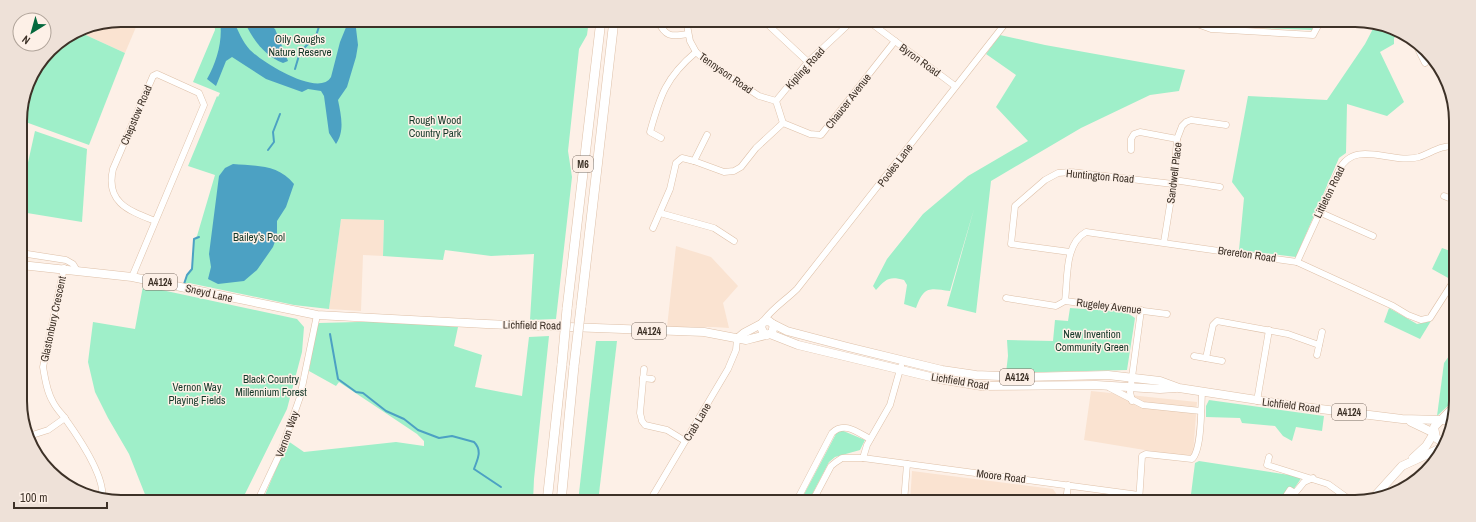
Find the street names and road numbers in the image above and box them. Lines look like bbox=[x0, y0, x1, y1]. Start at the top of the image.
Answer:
street label: Byron Road bbox=[897, 40, 943, 80]
street label: Kipling Road bbox=[782, 44, 828, 92]
street label: Tennyson Road bbox=[696, 49, 756, 97]
street label: Chaucer Avenue bbox=[822, 70, 874, 132]
street label: Chepstow Road bbox=[117, 83, 155, 147]
street label: Pooles Lane bbox=[874, 141, 916, 189]
street label: Sandwell Place bbox=[1163, 142, 1185, 204]
road number: M6 bbox=[573, 156, 593, 172]
street label: Littleton Road bbox=[1310, 164, 1348, 220]
street label: Huntington Road bbox=[1065, 166, 1135, 186]
street label: Brereton Road bbox=[1217, 243, 1277, 265]
street label: Glastonbury Crescent bbox=[37, 274, 69, 363]
road number: A4124 bbox=[143, 274, 177, 290]
street label: Sneyd Lane bbox=[184, 281, 234, 305]
street label: Rugeley Avenue bbox=[1076, 295, 1142, 317]
street label: Lichfield Road bbox=[503, 317, 561, 333]
road number: A4124 bbox=[632, 323, 666, 339]
road number: A4124 bbox=[1000, 369, 1034, 385]
street label: Lichfield Road bbox=[930, 370, 990, 392]
street label: Lichfield Road bbox=[1261, 395, 1321, 415]
street label: Crab Lane bbox=[680, 400, 714, 444]
road number: A4124 bbox=[1332, 404, 1366, 420]
street label: Vernon Way bbox=[272, 408, 302, 459]
street label: Moore Road bbox=[976, 466, 1026, 486]

